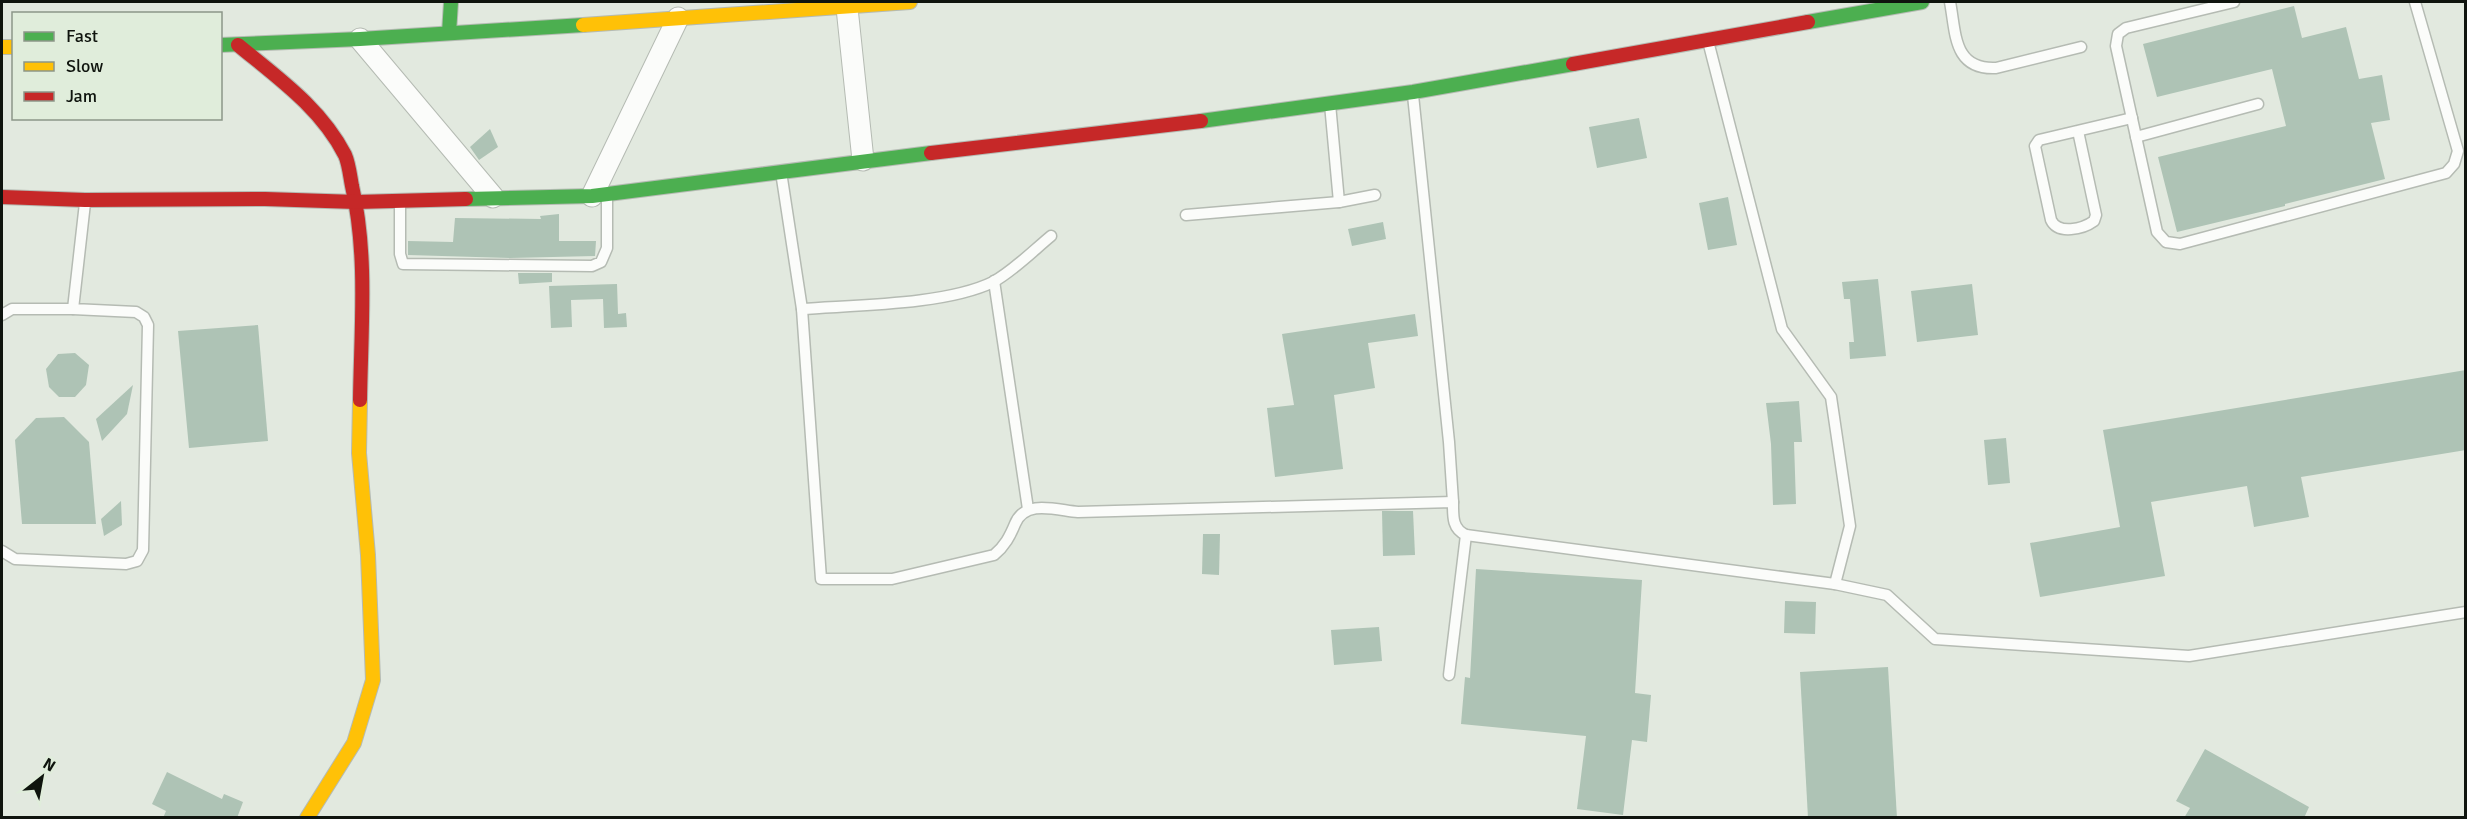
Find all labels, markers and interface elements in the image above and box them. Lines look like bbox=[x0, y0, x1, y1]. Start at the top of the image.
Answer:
legend bbox=[12, 12, 222, 120]
text: Fast bbox=[66, 25, 98, 47]
text: Slow bbox=[66, 55, 103, 77]
text: Jam bbox=[66, 85, 97, 107]
north arrow bbox=[12, 747, 72, 807]
text: N bbox=[39, 754, 59, 776]

